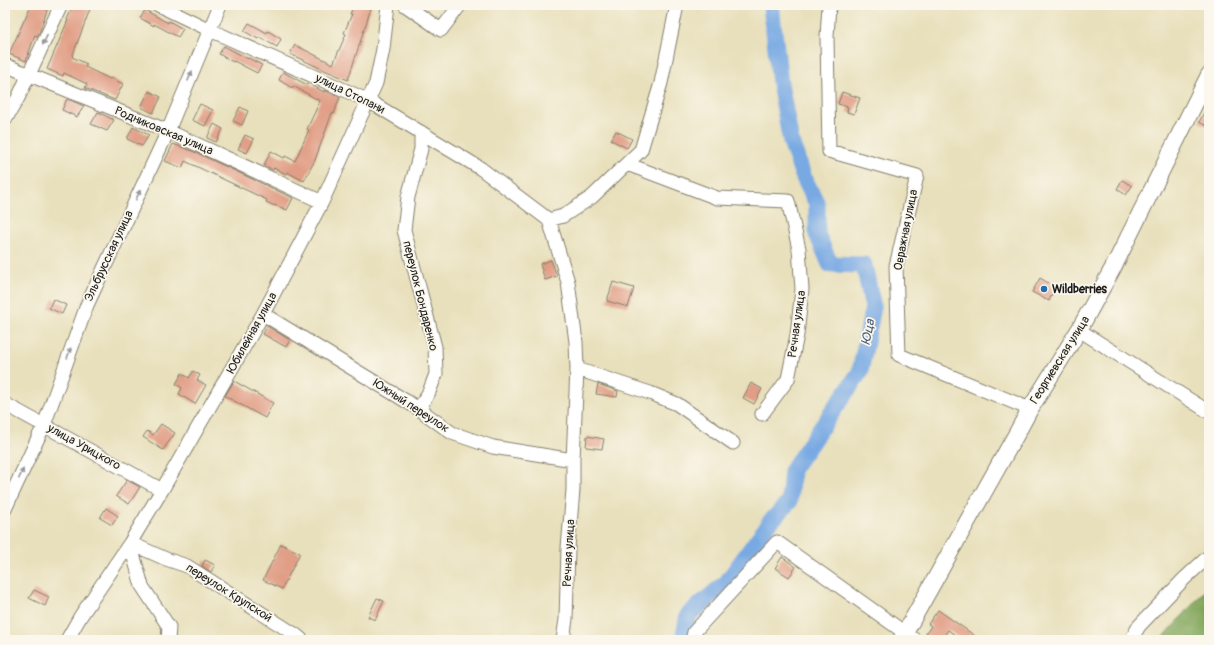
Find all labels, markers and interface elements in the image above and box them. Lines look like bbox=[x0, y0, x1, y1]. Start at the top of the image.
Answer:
one-way arrow bbox=[42, 35, 48, 46]
one-way arrow bbox=[188, 70, 194, 82]
street label: улица Стопани bbox=[312, 70, 388, 118]
street label: Родниковская улица bbox=[113, 103, 216, 159]
street label: Овражная улица bbox=[891, 188, 921, 272]
one-way arrow bbox=[135, 190, 141, 201]
street label: Эльбрусская улица bbox=[81, 208, 137, 304]
street label: переулок Бондаренко bbox=[399, 239, 441, 353]
place label: Wildberries bbox=[1052, 282, 1108, 297]
marker: Wildberries bbox=[1039, 284, 1049, 294]
street label: Речная улица bbox=[785, 289, 809, 359]
street label: Юбилейная улица bbox=[224, 290, 281, 376]
street label: Георгиевская улица bbox=[1027, 313, 1093, 407]
water label: Юца bbox=[858, 317, 878, 346]
one-way arrow bbox=[67, 346, 73, 358]
street label: Южный переулок bbox=[370, 376, 452, 436]
street label: улица Урицкого bbox=[44, 420, 124, 474]
one-way arrow bbox=[18, 468, 24, 479]
street label: Речная улица bbox=[560, 518, 578, 587]
street label: переулок Крупской bbox=[183, 561, 275, 626]

